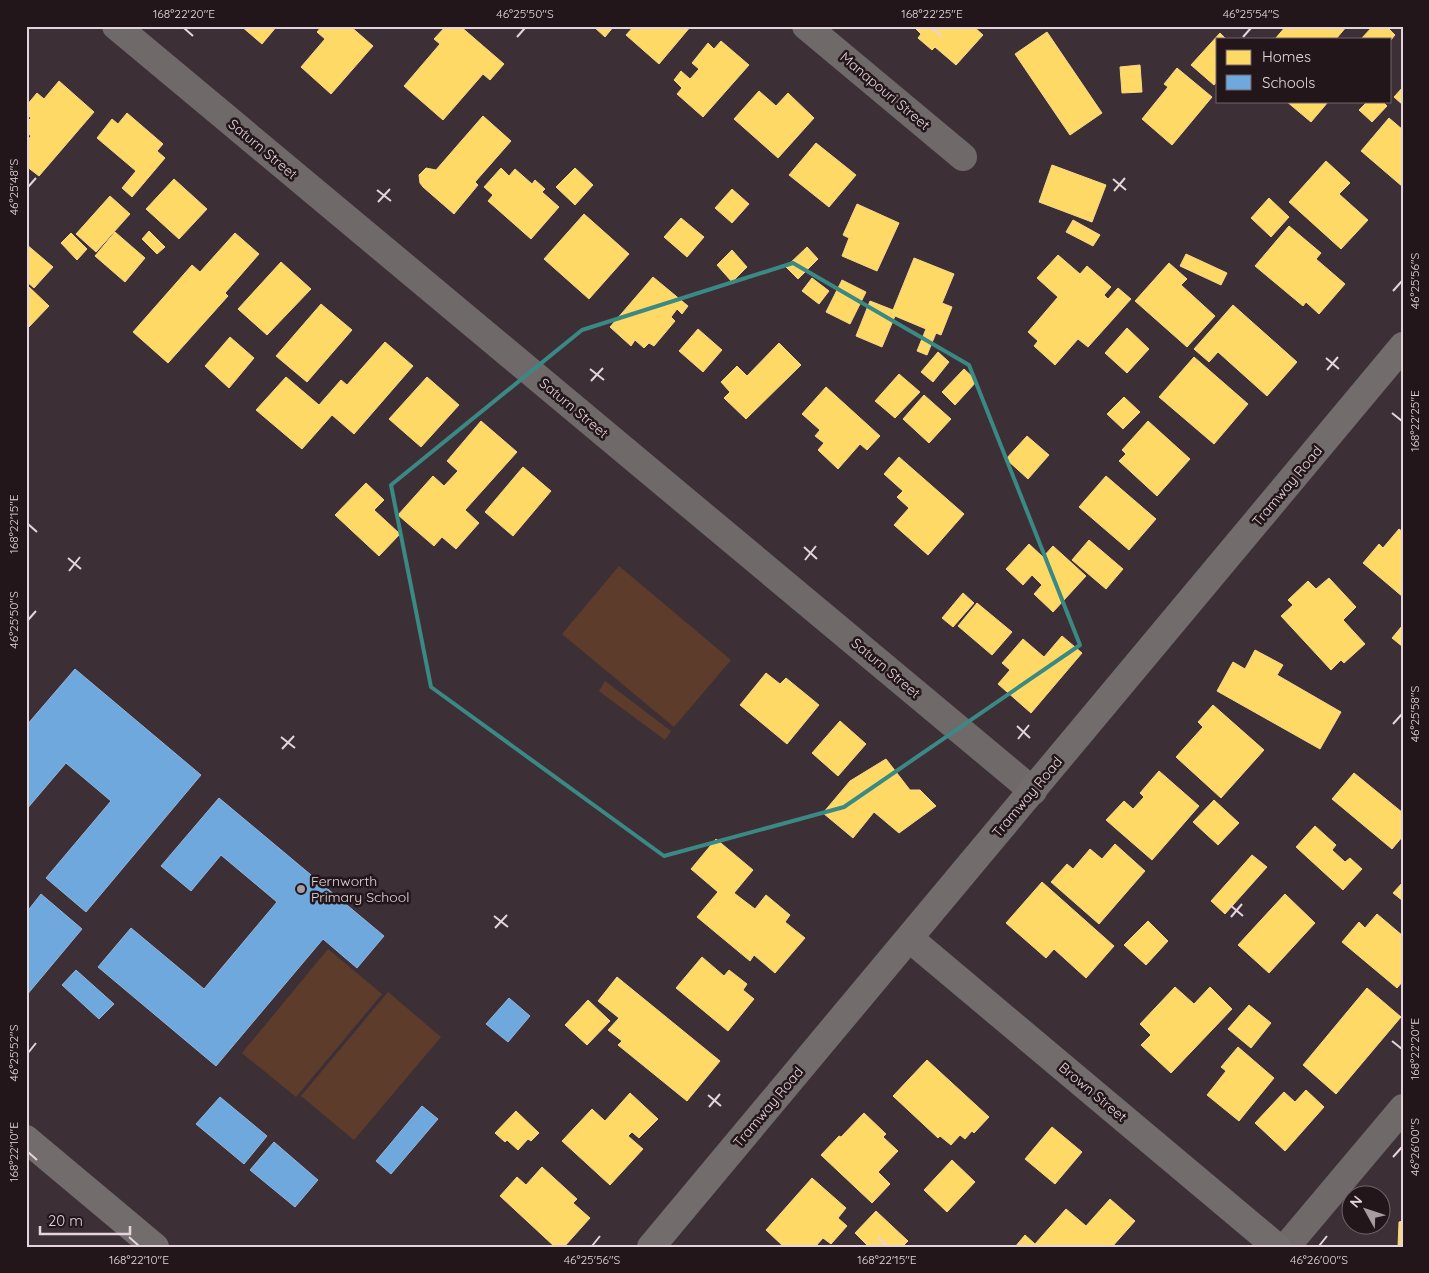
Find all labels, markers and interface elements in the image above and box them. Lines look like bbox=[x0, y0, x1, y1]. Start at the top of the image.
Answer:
text: 168°22'20"E bbox=[153, 6, 215, 21]
text: 46°25'50"S bbox=[496, 6, 554, 21]
text: 168°22'25"E bbox=[901, 6, 963, 21]
text: 46°25'54"S bbox=[1223, 6, 1279, 21]
legend bbox=[1216, 38, 1392, 102]
text: Homes bbox=[1262, 47, 1311, 66]
street label: Manapouri Street bbox=[836, 48, 934, 134]
text: Schools bbox=[1262, 73, 1315, 92]
street label: Saturn Street bbox=[225, 115, 301, 183]
text: 46°25'48"S bbox=[6, 159, 21, 215]
text: 46°25'56"S bbox=[1407, 252, 1422, 309]
street label: Saturn Street bbox=[536, 374, 612, 442]
text: 168°22'25"E bbox=[1407, 390, 1422, 452]
street label: Tramway Road bbox=[1248, 442, 1326, 530]
text: 168°22'15"E bbox=[6, 494, 21, 554]
text: 46°25'50"S bbox=[6, 591, 21, 649]
street label: Saturn Street bbox=[848, 634, 924, 702]
text: 46°25'58"S bbox=[1407, 685, 1422, 742]
street label: Tramway Road bbox=[988, 753, 1066, 841]
place label: Fernworth Primary School bbox=[311, 872, 409, 906]
marker: Fernworth Primary School bbox=[295, 883, 307, 895]
text: 168°22'20"E bbox=[1407, 1018, 1422, 1080]
text: 46°25'52"S bbox=[6, 1024, 21, 1081]
street label: Brown Street bbox=[1055, 1058, 1131, 1126]
street label: Tramway Road bbox=[729, 1063, 807, 1151]
text: 46°26'00"S bbox=[1407, 1118, 1422, 1176]
text: 168°22'10"E bbox=[6, 1122, 21, 1182]
north arrow bbox=[1342, 1186, 1392, 1236]
text: N bbox=[1346, 1192, 1366, 1211]
scale bar bbox=[40, 1203, 130, 1235]
text: 20 m bbox=[48, 1211, 83, 1230]
text: 168°22'10"E bbox=[109, 1252, 169, 1267]
text: 46°25'56"S bbox=[564, 1252, 621, 1267]
text: 168°22'15"E bbox=[857, 1252, 917, 1267]
text: 46°26'00"S bbox=[1290, 1252, 1348, 1267]

